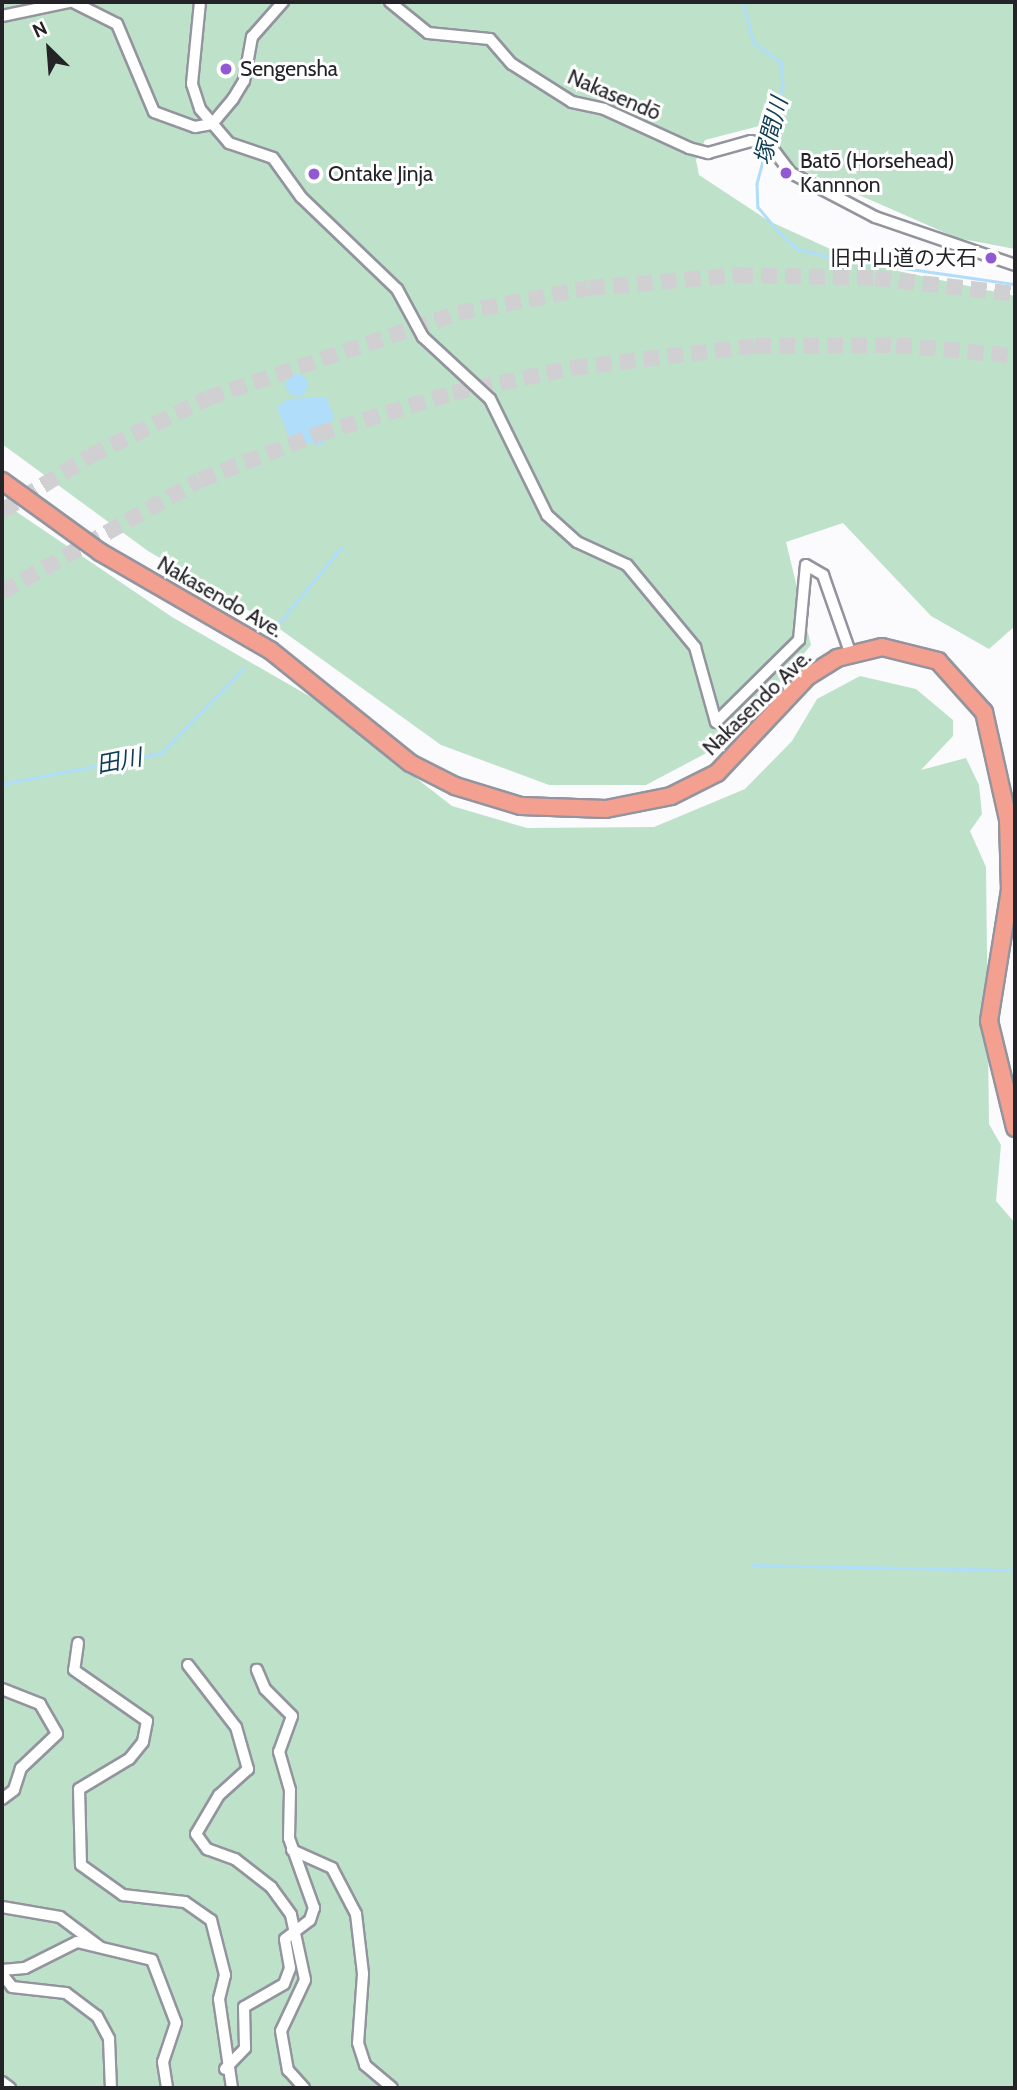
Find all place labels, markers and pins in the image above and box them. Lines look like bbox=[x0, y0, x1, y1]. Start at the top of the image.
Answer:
place label: Sengensha bbox=[240, 56, 338, 82]
marker: Sengensha bbox=[218, 61, 234, 77]
place label: Batō (Horsehead) Kannnon bbox=[800, 148, 955, 198]
place label: Ontake Jinja bbox=[328, 161, 433, 187]
marker: Batō (Horsehead) Kannnon bbox=[778, 165, 794, 181]
marker: Ontake Jinja bbox=[306, 166, 322, 182]
place label: 旧中山道の大石 bbox=[830, 245, 977, 271]
marker: 旧中山道の大石 bbox=[983, 250, 999, 266]

